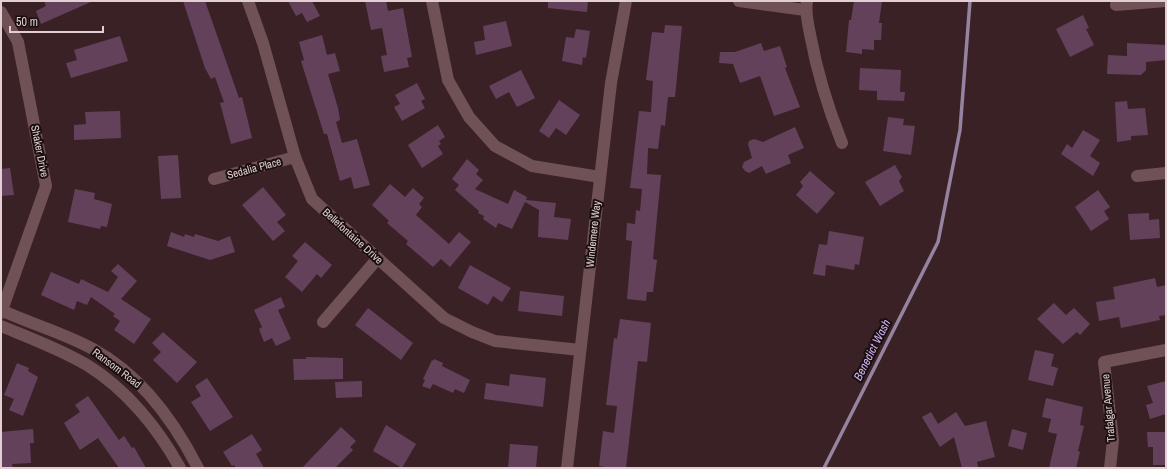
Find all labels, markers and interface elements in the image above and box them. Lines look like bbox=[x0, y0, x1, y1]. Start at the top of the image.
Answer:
scale bar bbox=[10, 8, 103, 34]
text: 50 m bbox=[16, 14, 38, 30]
street label: Shaker Drive bbox=[28, 124, 52, 178]
street label: Sedalia Place bbox=[225, 154, 283, 182]
street label: Windemere Way bbox=[583, 200, 604, 268]
street label: Bellefontaine Drive bbox=[320, 205, 386, 267]
water label: Benedict Wash bbox=[850, 317, 894, 383]
street label: Ransom Road bbox=[90, 345, 144, 391]
street label: Trafalgar Avenue bbox=[1098, 373, 1118, 443]

